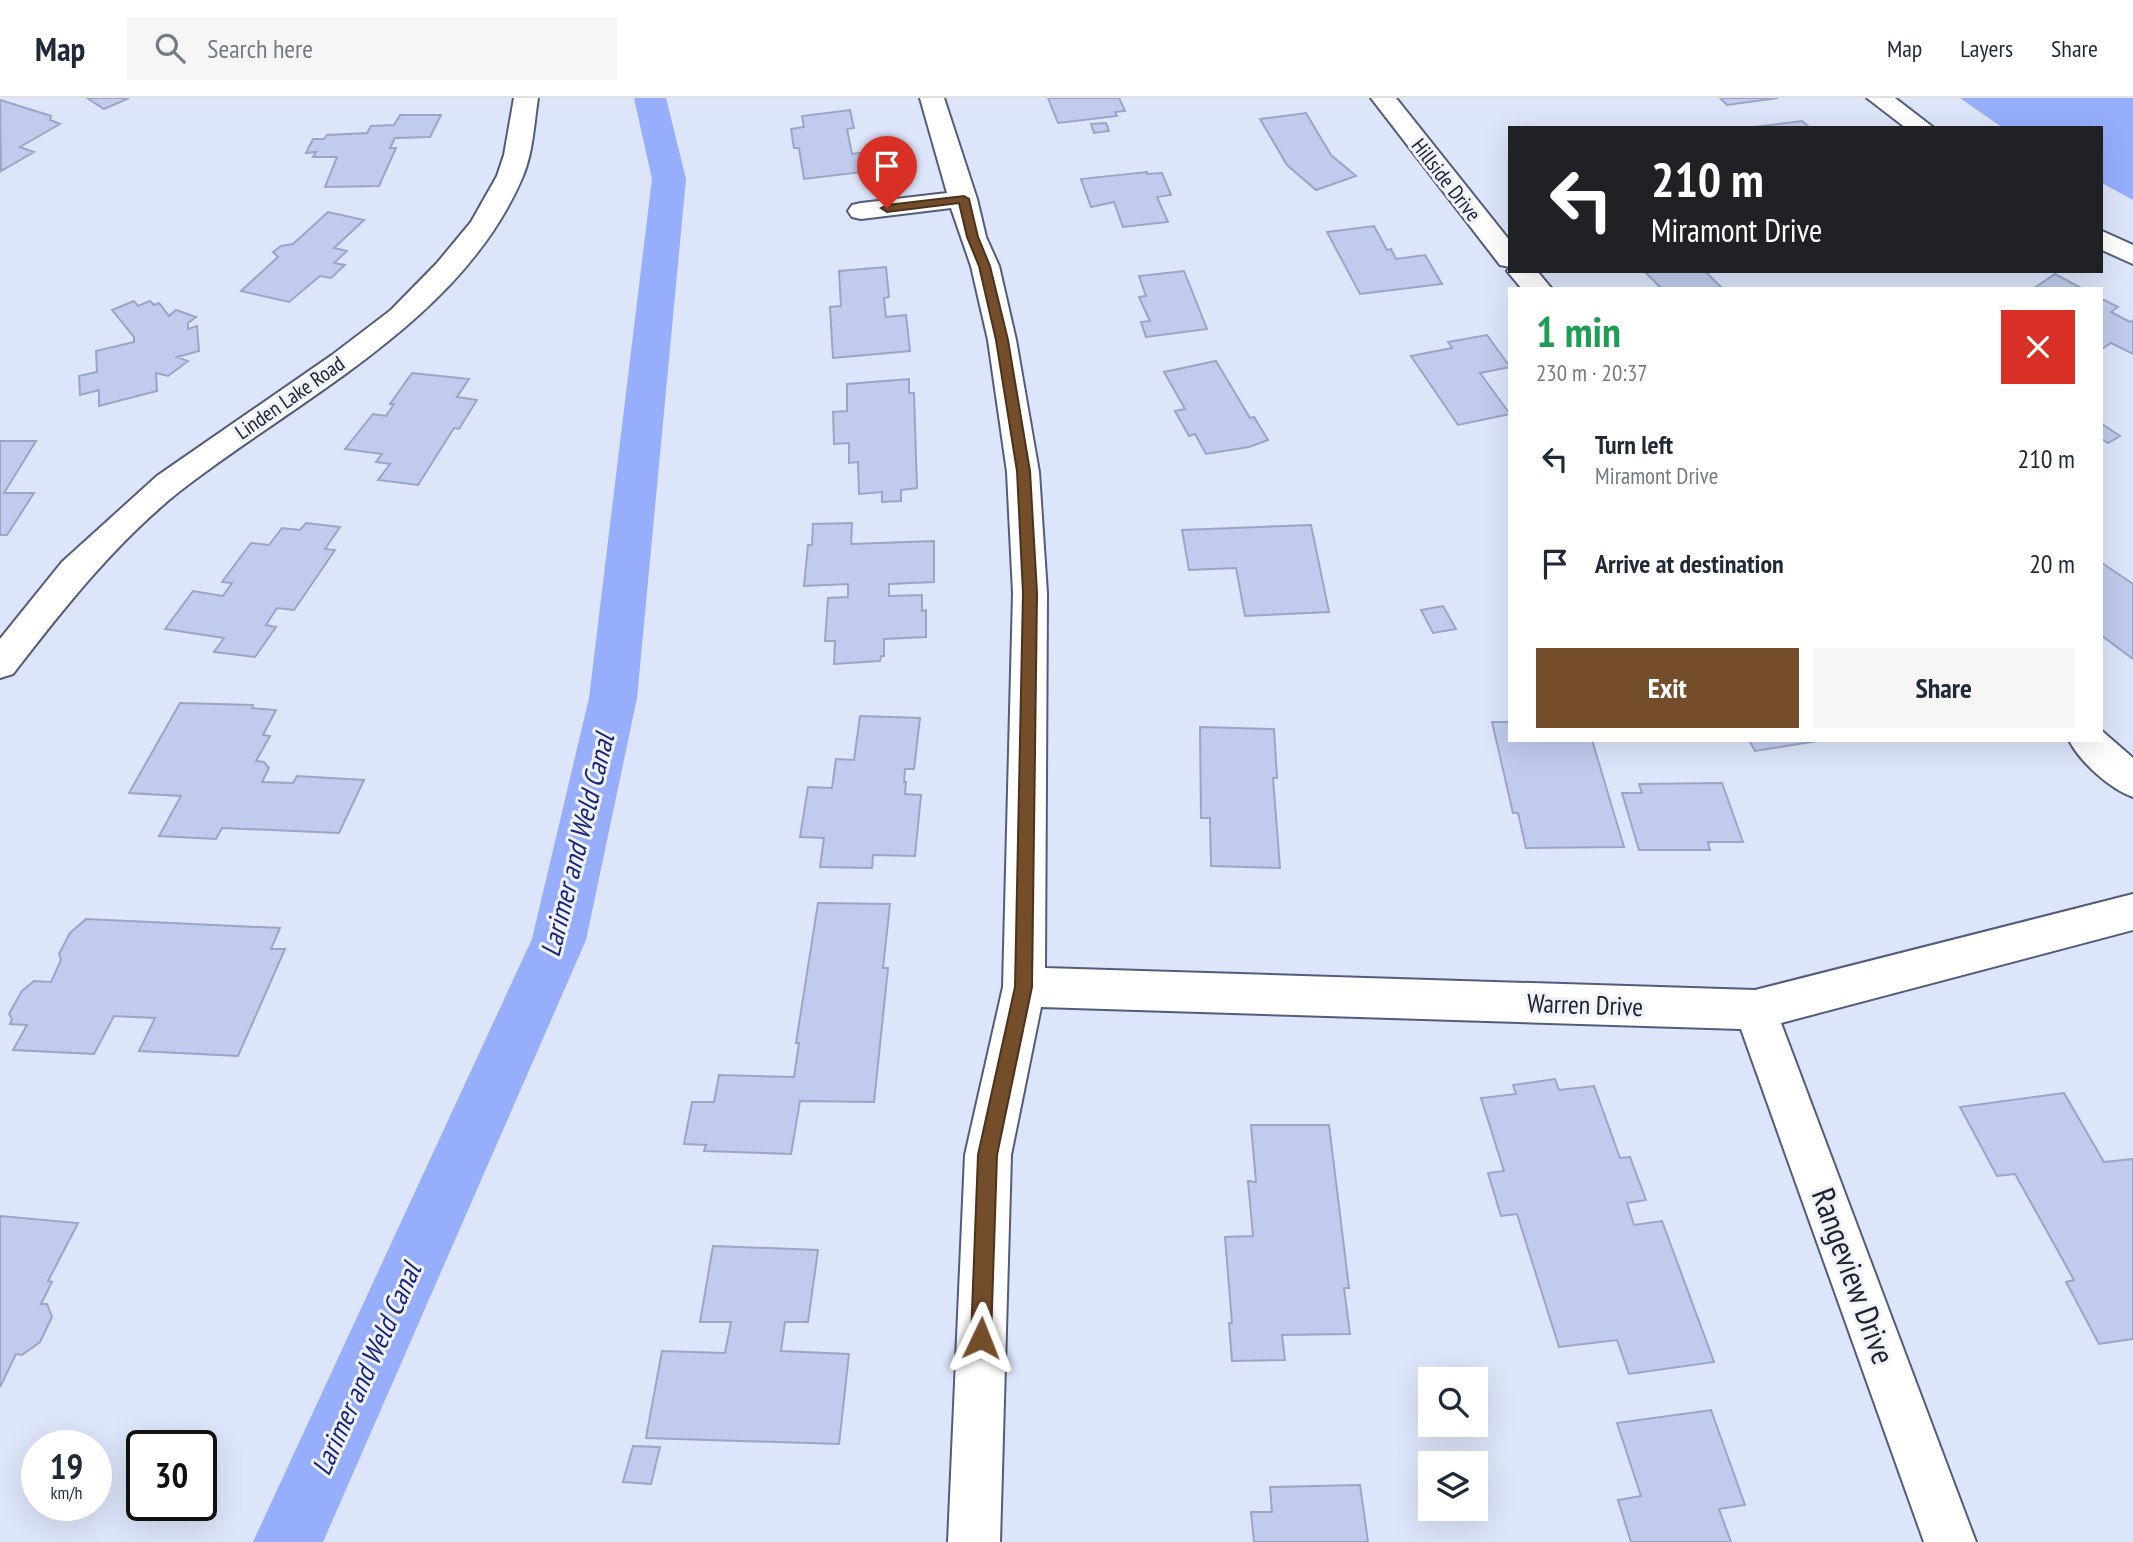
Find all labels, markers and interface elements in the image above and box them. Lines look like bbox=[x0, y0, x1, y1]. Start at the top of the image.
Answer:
search box bbox=[127, 17, 617, 80]
text: Map bbox=[35, 27, 85, 70]
icon: search bbox=[151, 29, 189, 67]
text: Search here bbox=[207, 32, 313, 65]
text: Map bbox=[1887, 33, 1922, 64]
text: Layers bbox=[1960, 33, 2013, 64]
text: Share bbox=[2051, 33, 2098, 64]
street label: Hillside Drive bbox=[1406, 133, 1487, 226]
pin bbox=[857, 136, 917, 208]
icon: arrive bbox=[868, 147, 906, 185]
text: 210 m bbox=[1651, 147, 1764, 211]
icon: left bbox=[1536, 154, 1627, 245]
text: Miramont Drive bbox=[1651, 209, 1822, 251]
text: 1 min bbox=[1536, 304, 1621, 359]
button: close bbox=[2001, 310, 2075, 384]
street label: Linden Lake Road bbox=[230, 350, 350, 445]
text: 230 m · 20:37 bbox=[1536, 358, 1648, 387]
text: Turn left bbox=[1595, 428, 1673, 461]
icon: left bbox=[1536, 440, 1574, 478]
text: 210 m bbox=[2017, 442, 2075, 475]
text: Miramont Drive bbox=[1595, 461, 1718, 490]
icon: arrive bbox=[1536, 545, 1574, 583]
text: Arrive at destination bbox=[1595, 547, 1784, 580]
text: 20 m bbox=[2029, 547, 2075, 580]
button: Exit bbox=[1536, 648, 1799, 728]
button: Share bbox=[1813, 648, 2075, 728]
water label: Larimer and Weld Canal bbox=[531, 727, 623, 960]
street label: Warren Drive bbox=[1526, 986, 1644, 1023]
street label: Rangeview Drive bbox=[1803, 1182, 1905, 1369]
water label: Larimer and Weld Canal bbox=[302, 1255, 430, 1481]
position arrow bbox=[944, 1301, 1018, 1375]
map controls bbox=[1418, 1367, 1488, 1521]
button: search bbox=[1418, 1367, 1488, 1437]
speed limit sign: 30 bbox=[126, 1430, 217, 1521]
text: 19 bbox=[50, 1443, 83, 1489]
button: layers bbox=[1418, 1451, 1488, 1521]
text: km/h bbox=[51, 1481, 82, 1504]

